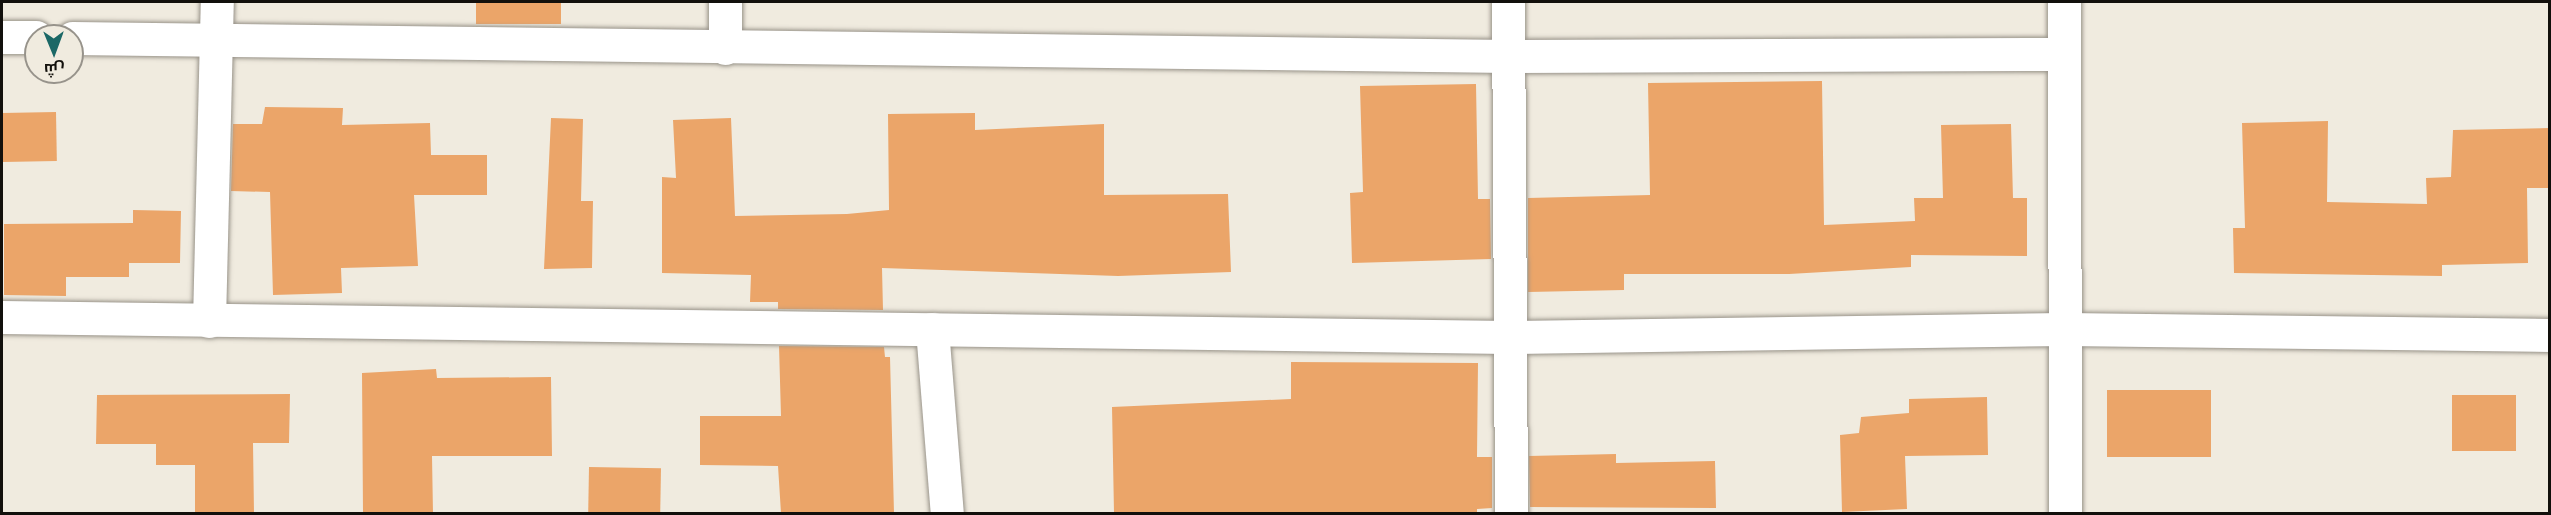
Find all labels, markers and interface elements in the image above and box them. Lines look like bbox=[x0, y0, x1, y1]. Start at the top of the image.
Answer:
north arrow bbox=[24, 24, 84, 84]
text: ش bbox=[44, 59, 65, 81]

